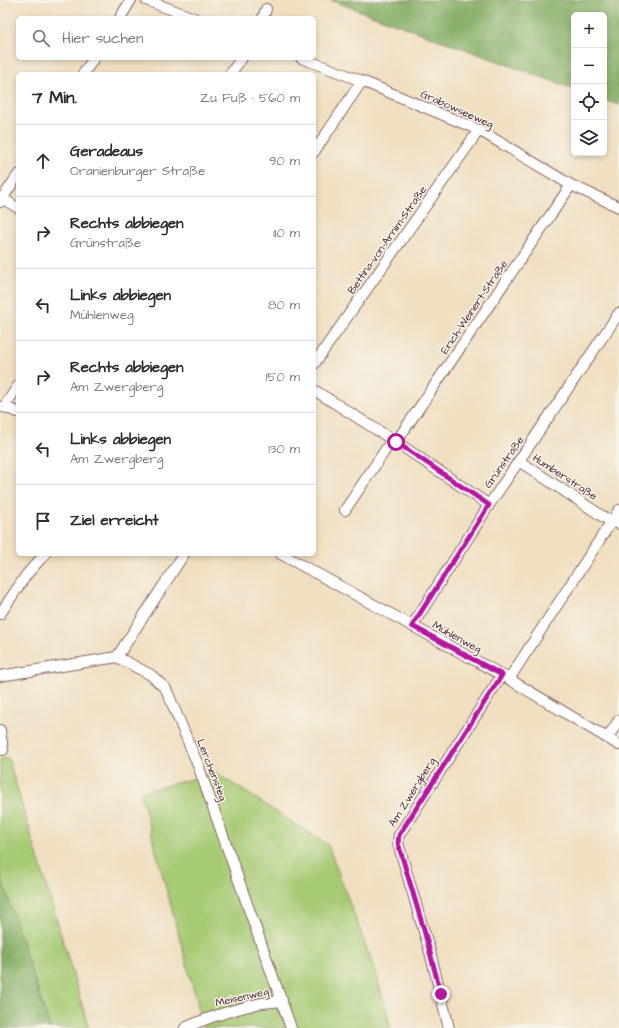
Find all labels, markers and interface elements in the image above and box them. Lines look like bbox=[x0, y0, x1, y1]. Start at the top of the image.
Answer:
map controls bbox=[571, 12, 607, 156]
button: + bbox=[571, 12, 607, 48]
search box bbox=[16, 16, 316, 60]
icon: search bbox=[30, 27, 52, 49]
text: Hier suchen bbox=[62, 28, 143, 49]
button: − bbox=[571, 48, 607, 84]
button: locate bbox=[571, 84, 607, 120]
text: 7 Min. bbox=[32, 86, 77, 110]
street label: Grabowseeweg bbox=[418, 86, 496, 133]
text: Zu Fuß · 560 m bbox=[200, 89, 300, 107]
button: layers bbox=[571, 120, 607, 156]
text: Geradeaus bbox=[70, 141, 143, 162]
icon: ahead bbox=[32, 150, 54, 172]
text: 90 m bbox=[269, 152, 300, 170]
text: Oranienburger Straße bbox=[70, 162, 205, 180]
street label: Bettina-von-Arnim-Straße bbox=[344, 183, 430, 297]
text: Rechts abbiegen bbox=[70, 213, 184, 234]
icon: right bbox=[32, 222, 54, 244]
text: 110 m bbox=[273, 224, 300, 242]
text: Grünstraße bbox=[70, 234, 141, 252]
street label: Erich-Weinert-Straße bbox=[437, 257, 511, 357]
text: Links abbiegen bbox=[70, 285, 171, 306]
icon: left bbox=[32, 294, 54, 316]
text: 80 m bbox=[268, 296, 300, 314]
text: Mühlenweg bbox=[70, 306, 134, 324]
text: Rechts abbiegen bbox=[70, 357, 184, 378]
icon: right bbox=[32, 366, 54, 388]
text: 150 m bbox=[266, 368, 300, 386]
text: Am Zwergberg bbox=[70, 378, 163, 396]
text: Links abbiegen bbox=[70, 429, 171, 450]
route start bbox=[387, 433, 405, 451]
street label: Grünstraße bbox=[481, 433, 527, 491]
icon: left bbox=[32, 438, 54, 460]
text: 130 m bbox=[268, 440, 300, 458]
text: Am Zwergberg bbox=[70, 450, 163, 468]
street label: Humberstraße bbox=[530, 450, 600, 504]
icon: arrive bbox=[32, 510, 54, 532]
text: Ziel erreicht bbox=[70, 510, 159, 531]
street label: Mühlenweg bbox=[429, 617, 484, 658]
street label: Lerchensteg bbox=[192, 737, 231, 804]
street label: Am Zwergberg bbox=[385, 754, 440, 830]
street label: Meisenweg bbox=[214, 984, 271, 1011]
route end bbox=[432, 985, 450, 1003]

